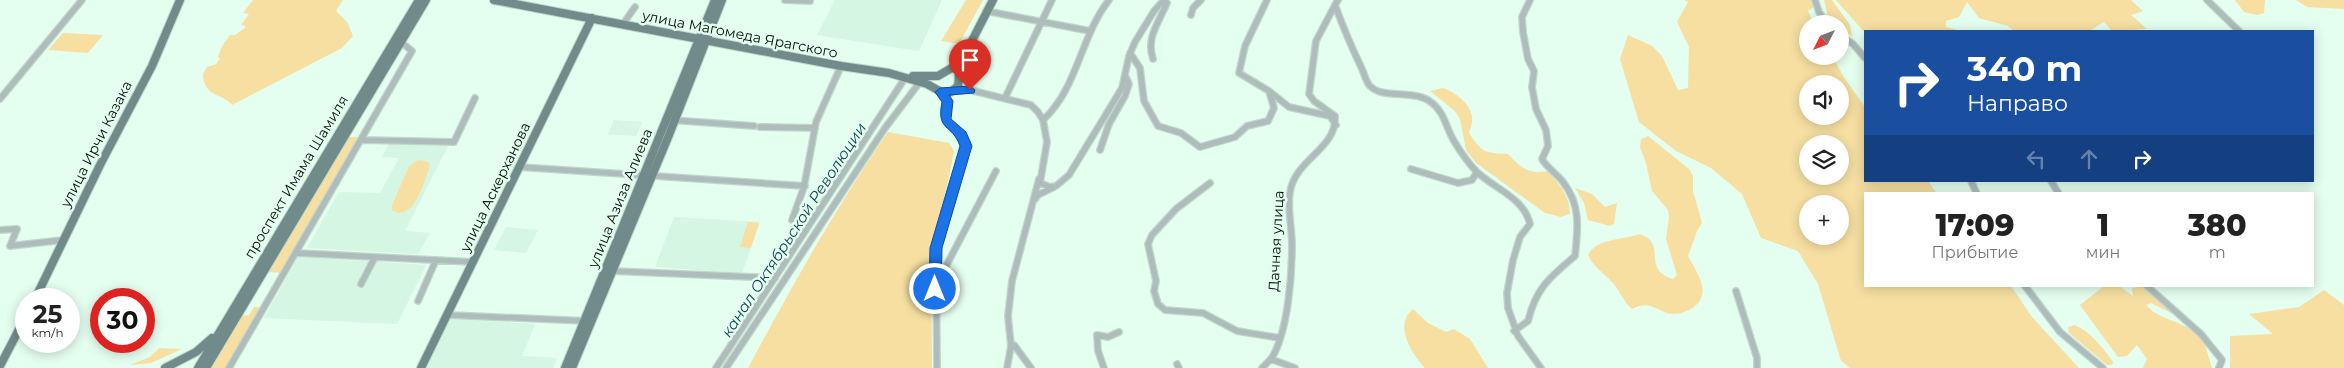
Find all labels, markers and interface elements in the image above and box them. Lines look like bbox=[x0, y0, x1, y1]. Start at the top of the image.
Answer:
street label: улица Магомеда Ярагского bbox=[640, 6, 839, 62]
north arrow bbox=[1799, 15, 1849, 65]
map controls bbox=[1799, 15, 1849, 245]
pin bbox=[949, 39, 991, 90]
icon: arrive bbox=[956, 46, 984, 74]
text: 340 m bbox=[1967, 47, 2082, 90]
icon: right bbox=[1884, 50, 1949, 115]
button: sound bbox=[1799, 75, 1849, 125]
street label: улица Ирчи Казака bbox=[56, 78, 136, 211]
text: Направо bbox=[1967, 90, 2068, 117]
street label: проспект Имама Шамиля bbox=[240, 92, 352, 262]
street label: улица Аскерханова bbox=[455, 119, 534, 256]
water label: канал Октябрьской Революции bbox=[717, 119, 870, 341]
street label: улица Азиза Алиева bbox=[583, 126, 656, 271]
button: layers bbox=[1799, 135, 1849, 185]
icon: left bbox=[2022, 145, 2050, 173]
icon: ahead bbox=[2075, 145, 2103, 173]
icon: right bbox=[2128, 145, 2156, 173]
street label: Дачная улица bbox=[1264, 190, 1288, 292]
button: + bbox=[1799, 195, 1849, 245]
text: 17:09 bbox=[1935, 207, 2014, 244]
text: 1 bbox=[2097, 207, 2109, 244]
text: 380 bbox=[2188, 207, 2246, 244]
text: Прибытие bbox=[1932, 243, 2018, 262]
text: мин bbox=[2086, 243, 2120, 262]
text: m bbox=[2209, 243, 2226, 262]
position arrow bbox=[908, 262, 960, 314]
speed limit sign: 30 bbox=[90, 288, 155, 353]
text: 25 bbox=[33, 299, 62, 329]
text: km/h bbox=[31, 325, 64, 340]

